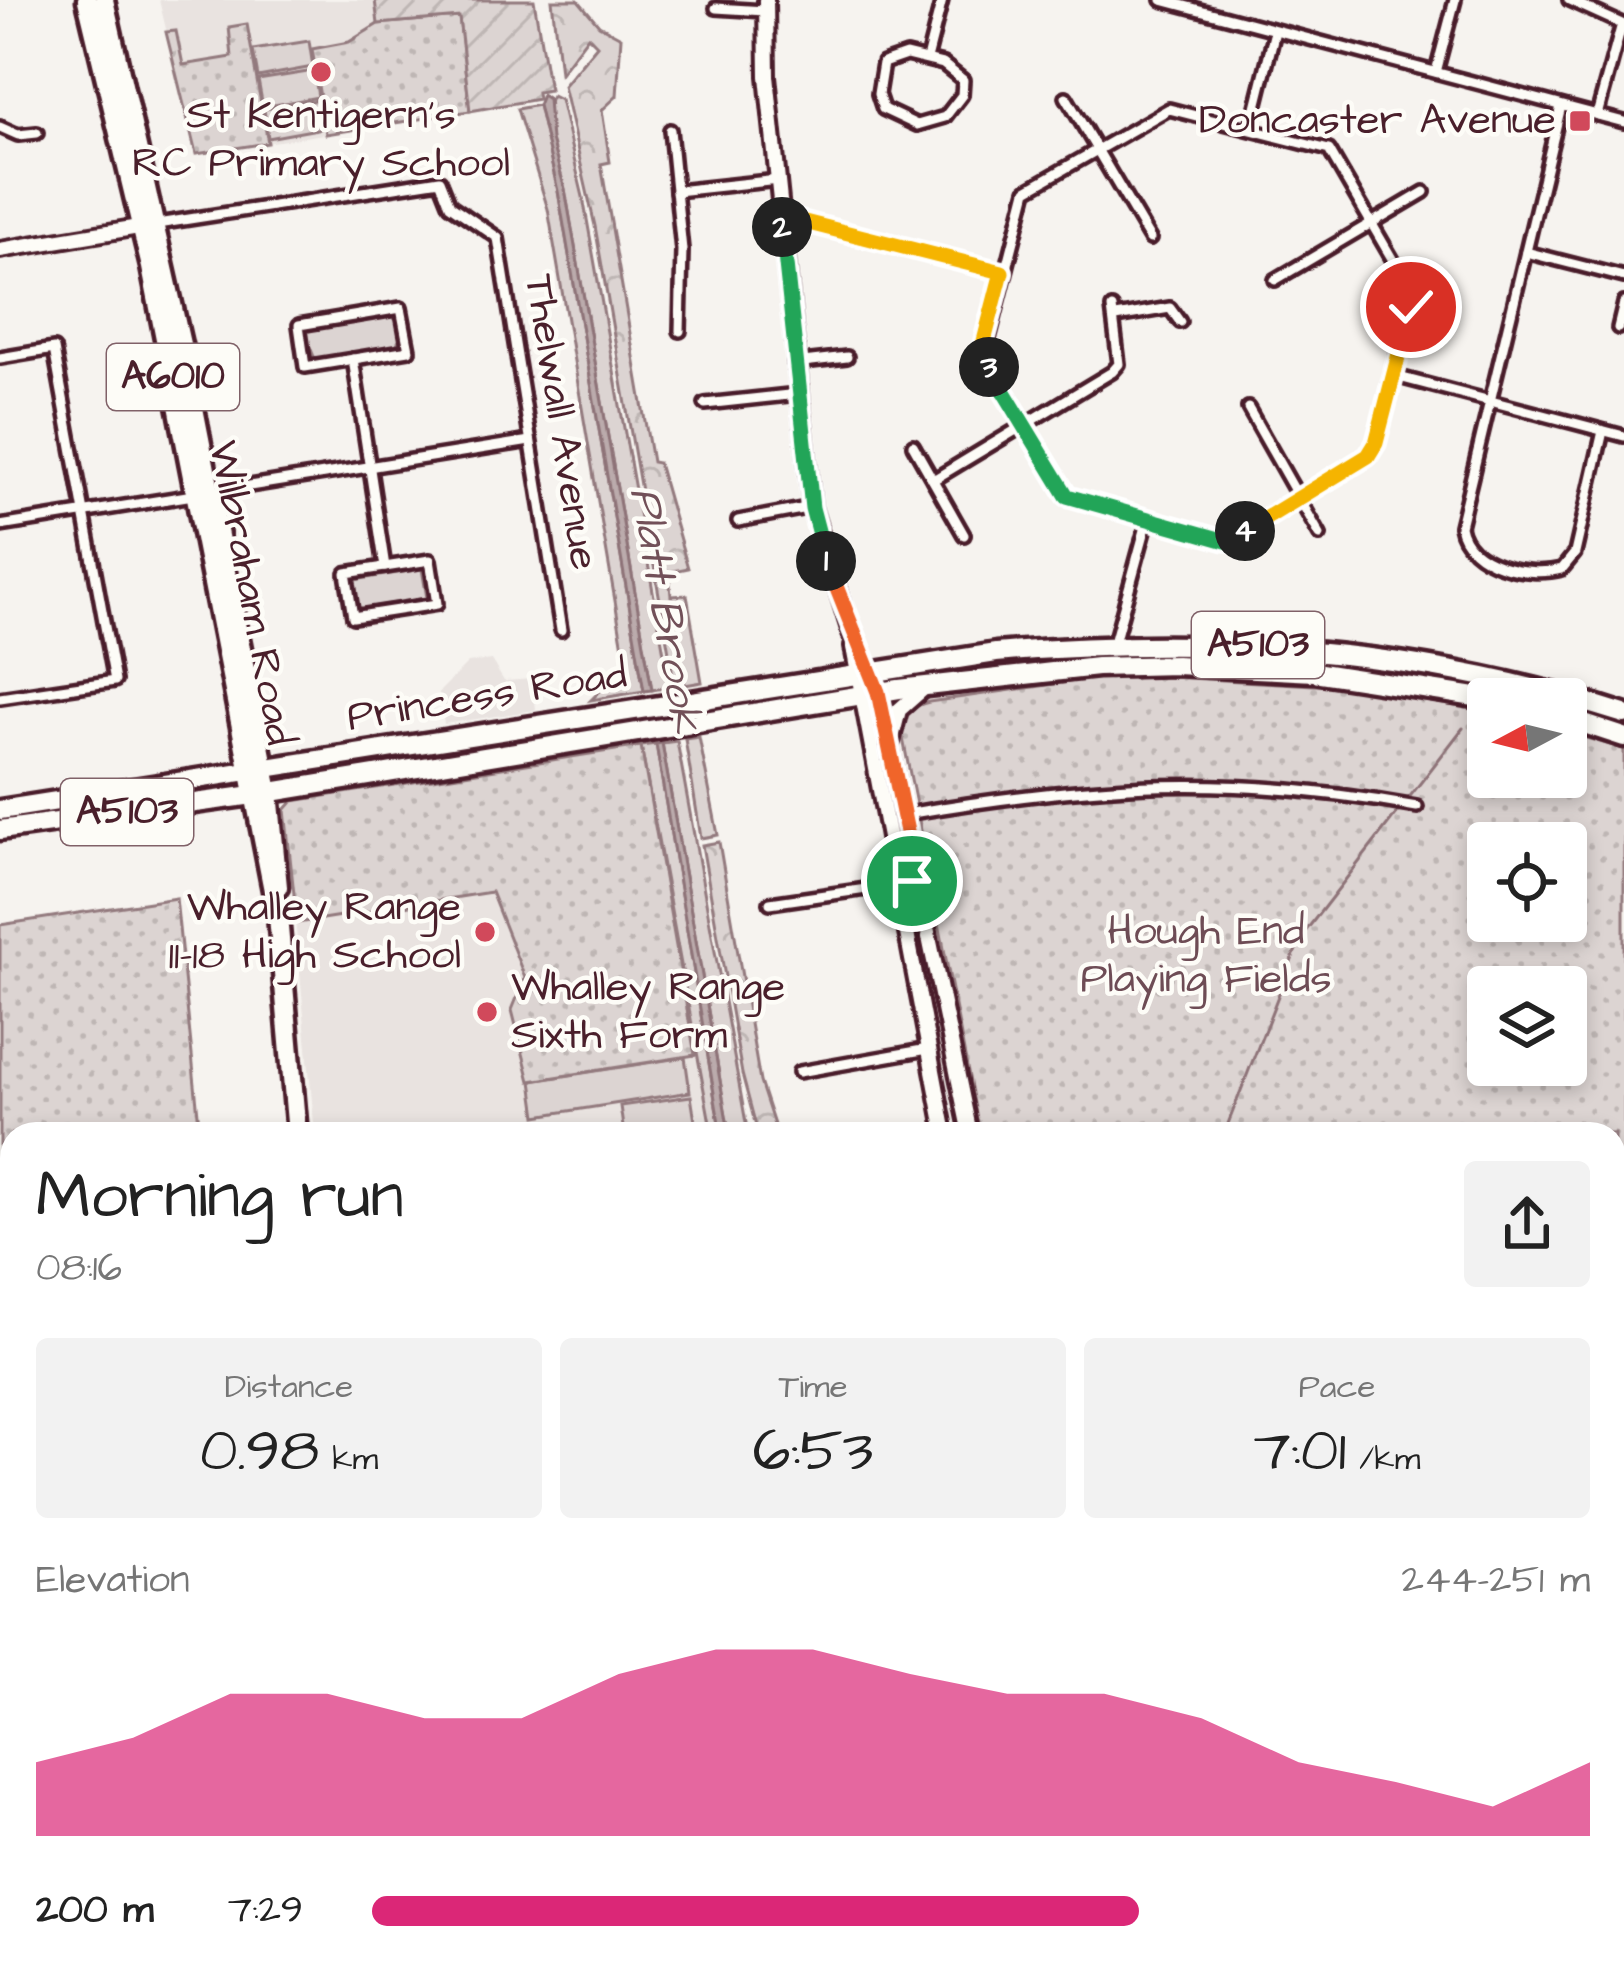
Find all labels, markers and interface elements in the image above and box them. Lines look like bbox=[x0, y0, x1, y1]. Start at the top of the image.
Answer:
marker: St Kentigern's RC Primary School bbox=[308, 59, 334, 85]
place label: St Kentigern's RC Primary School bbox=[132, 87, 510, 194]
place label: Doncaster Avenue bbox=[1199, 92, 1556, 150]
marker: Doncaster Avenue bbox=[1567, 108, 1593, 134]
pin: 2 bbox=[752, 197, 812, 257]
text: 2 bbox=[773, 204, 791, 250]
pin bbox=[1360, 256, 1462, 358]
street label: Thelwall Avenue bbox=[509, 270, 613, 574]
icon: check bbox=[1378, 274, 1444, 340]
pin: 3 bbox=[959, 337, 1019, 397]
road number: A6010 bbox=[107, 344, 239, 410]
text: 3 bbox=[981, 344, 997, 390]
street label: Wilbraham Road bbox=[193, 436, 309, 750]
water label: Platt Brook bbox=[613, 482, 717, 739]
pin: 4 bbox=[1215, 501, 1275, 561]
text: 4 bbox=[1234, 508, 1256, 554]
pin: 1 bbox=[796, 531, 856, 591]
text: 1 bbox=[824, 538, 828, 584]
road number: A5103 bbox=[1192, 612, 1324, 678]
street label: Princess Road bbox=[343, 645, 631, 747]
north arrow bbox=[1467, 678, 1587, 798]
map controls bbox=[1467, 678, 1587, 1086]
road number: A5103 bbox=[61, 779, 193, 845]
button: locate bbox=[1467, 822, 1587, 942]
pin bbox=[861, 830, 963, 932]
icon: arrive bbox=[879, 848, 945, 914]
place label: Whalley Range 11-18 High School bbox=[169, 879, 461, 985]
park label: Hough End Playing Fields bbox=[1080, 903, 1332, 1010]
marker: Whalley Range 11-18 High School bbox=[472, 919, 498, 945]
place label: Whalley Range Sixth Form bbox=[511, 959, 785, 1065]
button: layers bbox=[1467, 966, 1587, 1086]
marker: Whalley Range Sixth Form bbox=[474, 999, 500, 1025]
text: Morning run bbox=[36, 1151, 404, 1243]
button: share bbox=[1464, 1161, 1590, 1287]
text: 08:16 bbox=[36, 1242, 122, 1296]
text: Distance bbox=[225, 1364, 353, 1410]
text: Time bbox=[778, 1364, 848, 1410]
text: Pace bbox=[1299, 1364, 1375, 1410]
text: 0.98 bbox=[200, 1410, 319, 1493]
text: 6:53 bbox=[753, 1410, 873, 1493]
text: 7:01 bbox=[1254, 1410, 1346, 1493]
text: km bbox=[319, 1436, 378, 1482]
text: /km bbox=[1346, 1436, 1420, 1482]
text: Elevation bbox=[36, 1554, 190, 1608]
text: 244–251 m bbox=[1402, 1554, 1590, 1608]
text: 200 m bbox=[36, 1884, 154, 1938]
text: 7:29 bbox=[228, 1884, 303, 1938]

